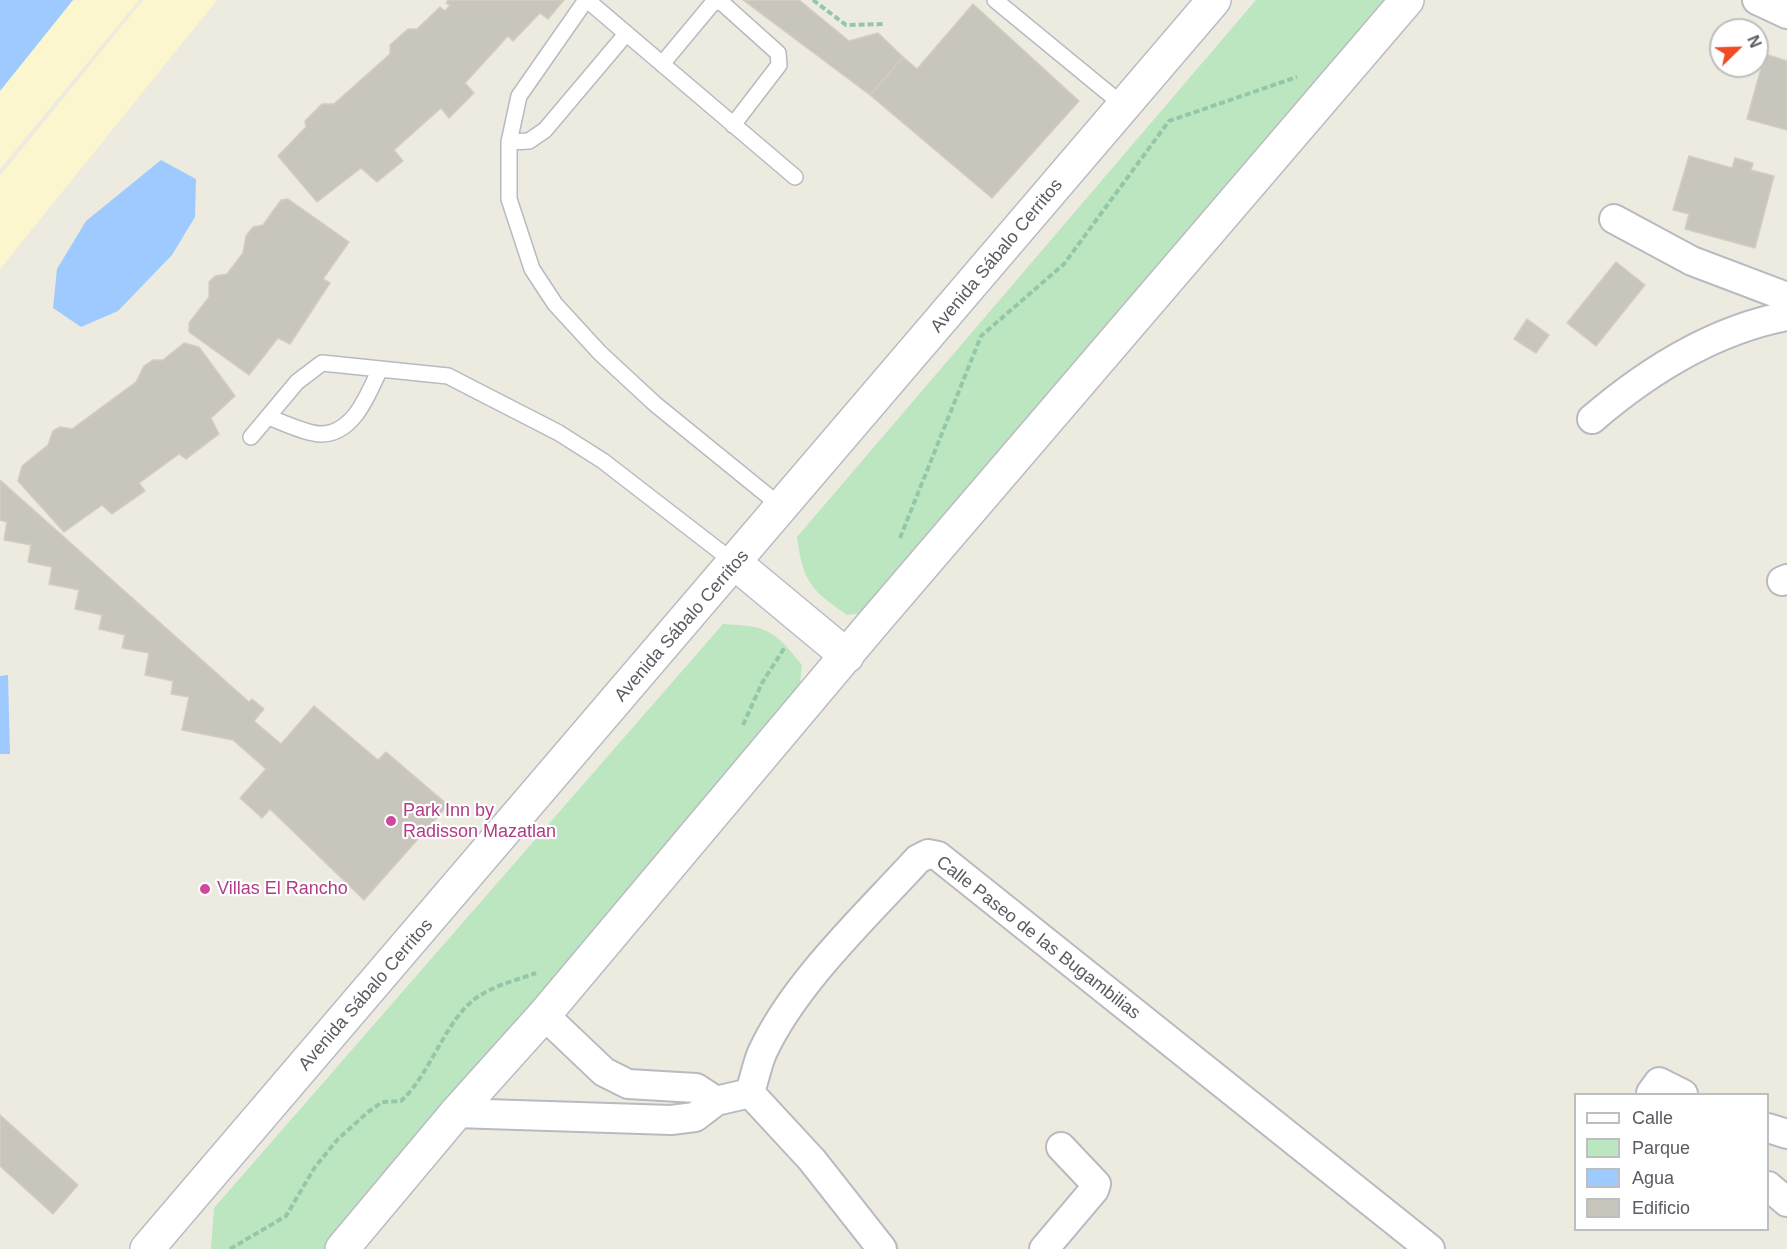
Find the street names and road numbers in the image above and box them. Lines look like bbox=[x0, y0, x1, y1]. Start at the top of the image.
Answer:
street label: Avenida Sábalo Cerritos bbox=[926, 175, 1068, 337]
street label: Avenida Sábalo Cerritos bbox=[610, 546, 754, 706]
street label: Calle Paseo de las Bugambilias bbox=[932, 852, 1144, 1024]
street label: Avenida Sábalo Cerritos bbox=[294, 915, 438, 1075]

